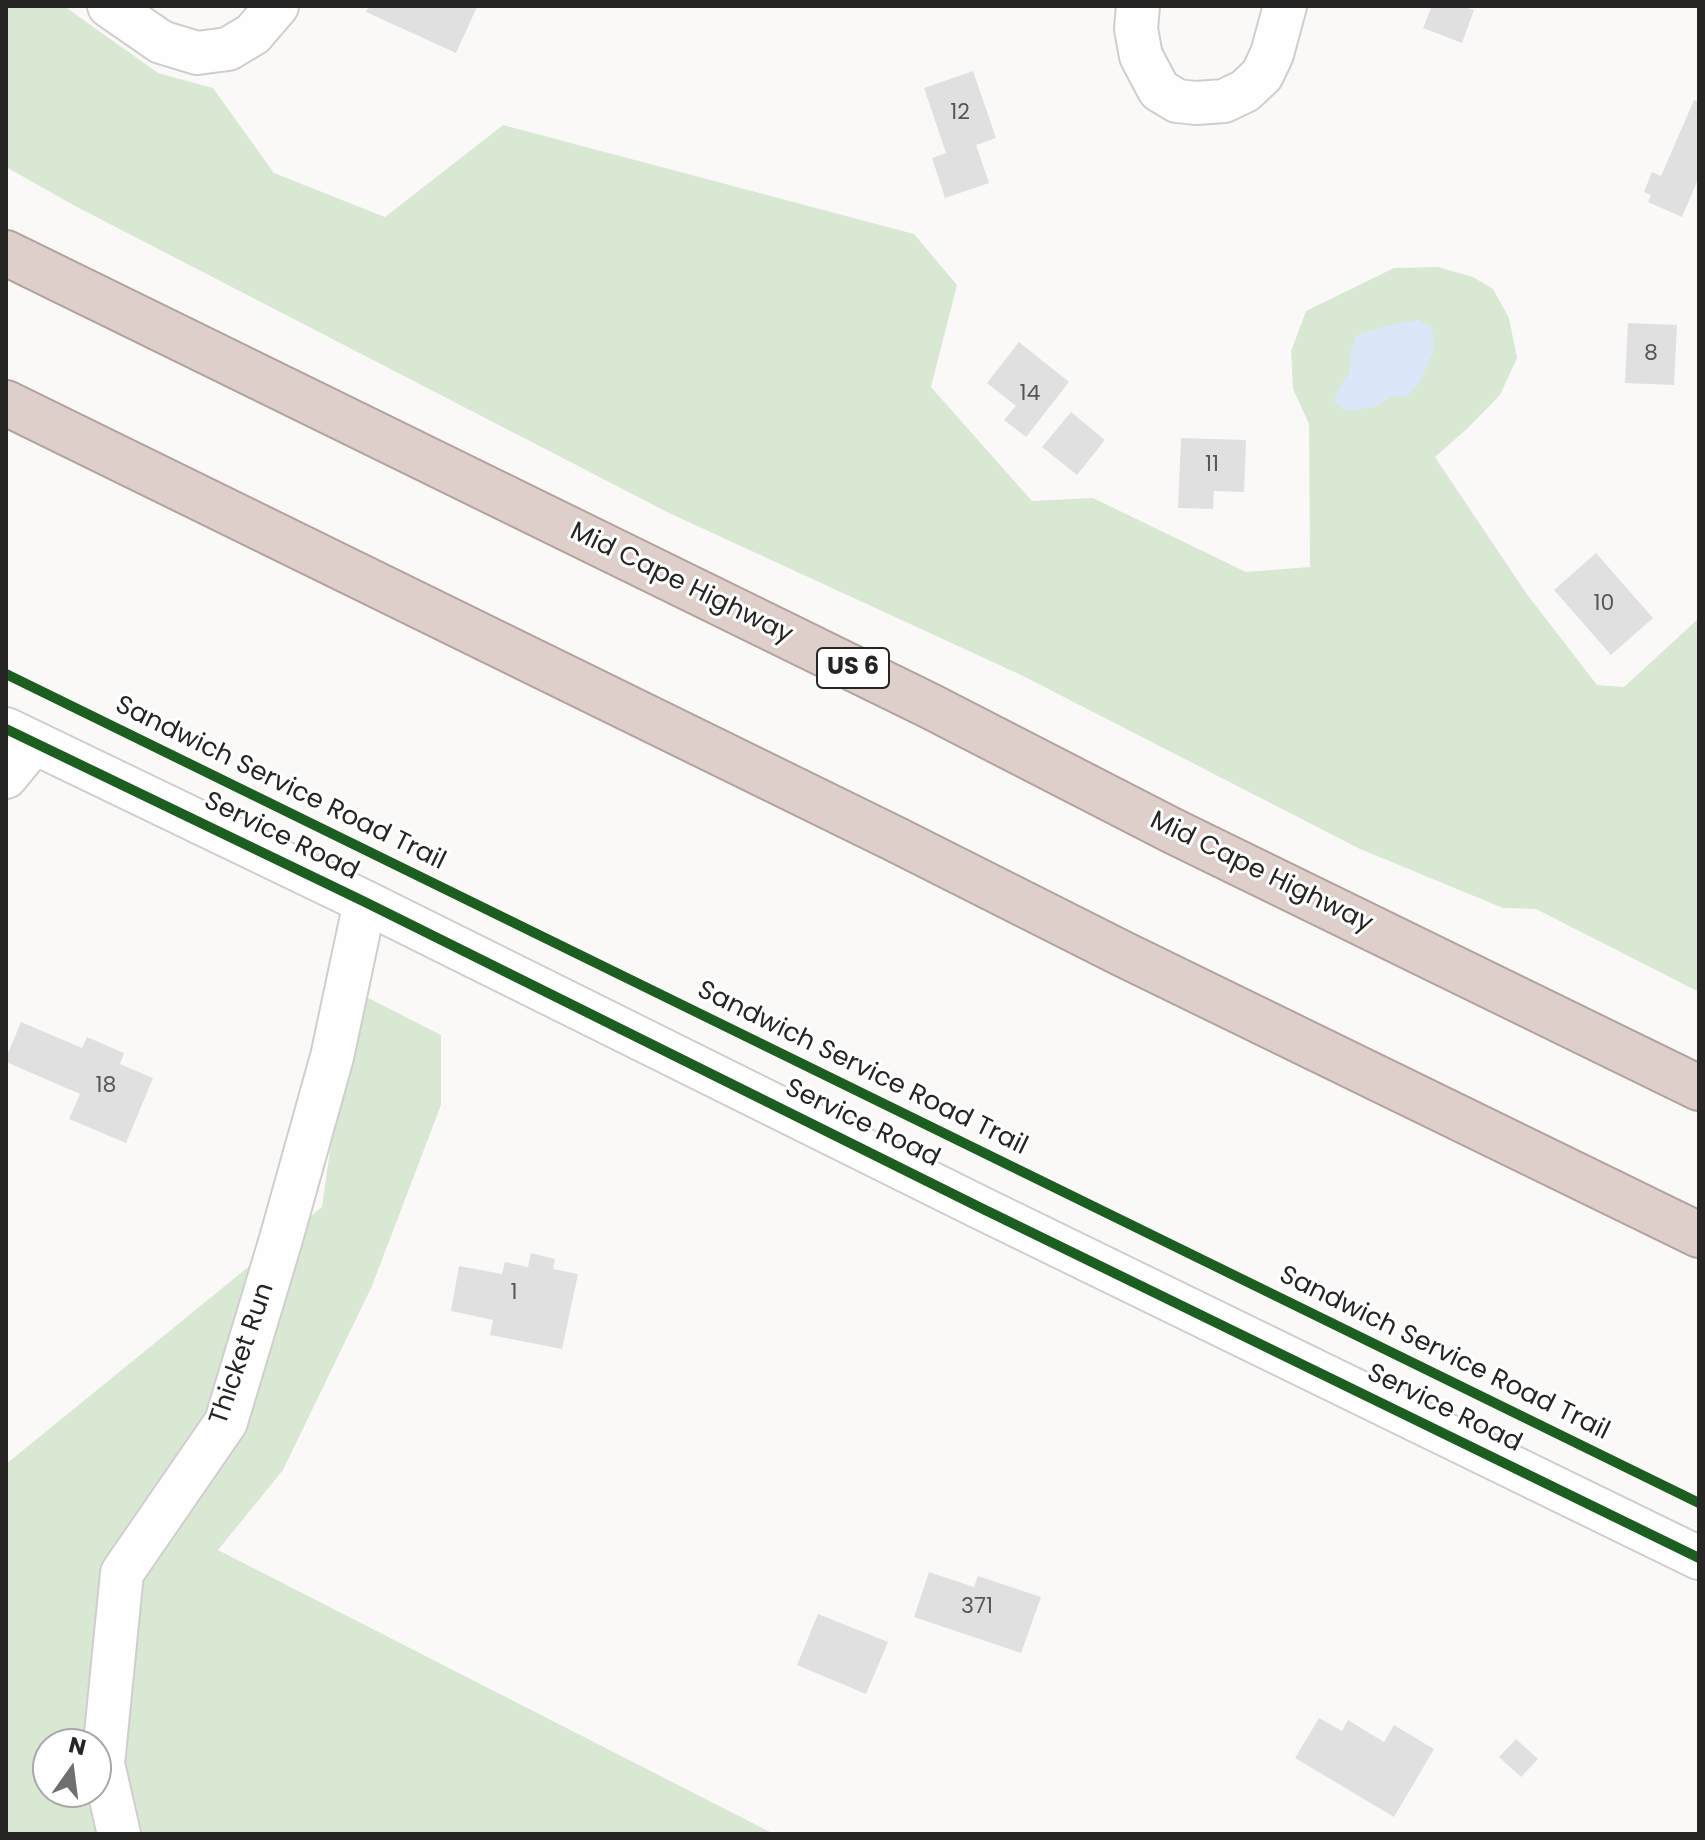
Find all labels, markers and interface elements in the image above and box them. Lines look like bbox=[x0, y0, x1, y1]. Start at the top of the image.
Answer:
house number: 12 bbox=[950, 100, 970, 126]
house number: 8 bbox=[1644, 341, 1658, 367]
house number: 14 bbox=[1020, 381, 1040, 407]
house number: 11 bbox=[1205, 452, 1219, 478]
street label: Mid Cape Highway bbox=[565, 517, 797, 651]
house number: 10 bbox=[1594, 591, 1614, 617]
road number: US 6 bbox=[817, 648, 889, 688]
street label: Sandwich Service Road Trail bbox=[110, 690, 450, 878]
street label: Service Road bbox=[198, 786, 364, 888]
street label: Mid Cape Highway bbox=[1145, 806, 1377, 940]
street label: Sandwich Service Road Trail bbox=[692, 975, 1032, 1163]
house number: 18 bbox=[96, 1073, 116, 1099]
street label: Service Road bbox=[779, 1073, 945, 1175]
street label: Sandwich Service Road Trail bbox=[1274, 1260, 1614, 1448]
street label: Thicket Run bbox=[204, 1279, 282, 1429]
house number: 1 bbox=[510, 1280, 518, 1306]
street label: Service Road bbox=[1361, 1358, 1527, 1460]
house number: 371 bbox=[961, 1594, 993, 1620]
north arrow bbox=[32, 1728, 112, 1808]
text: N bbox=[66, 1729, 89, 1763]

